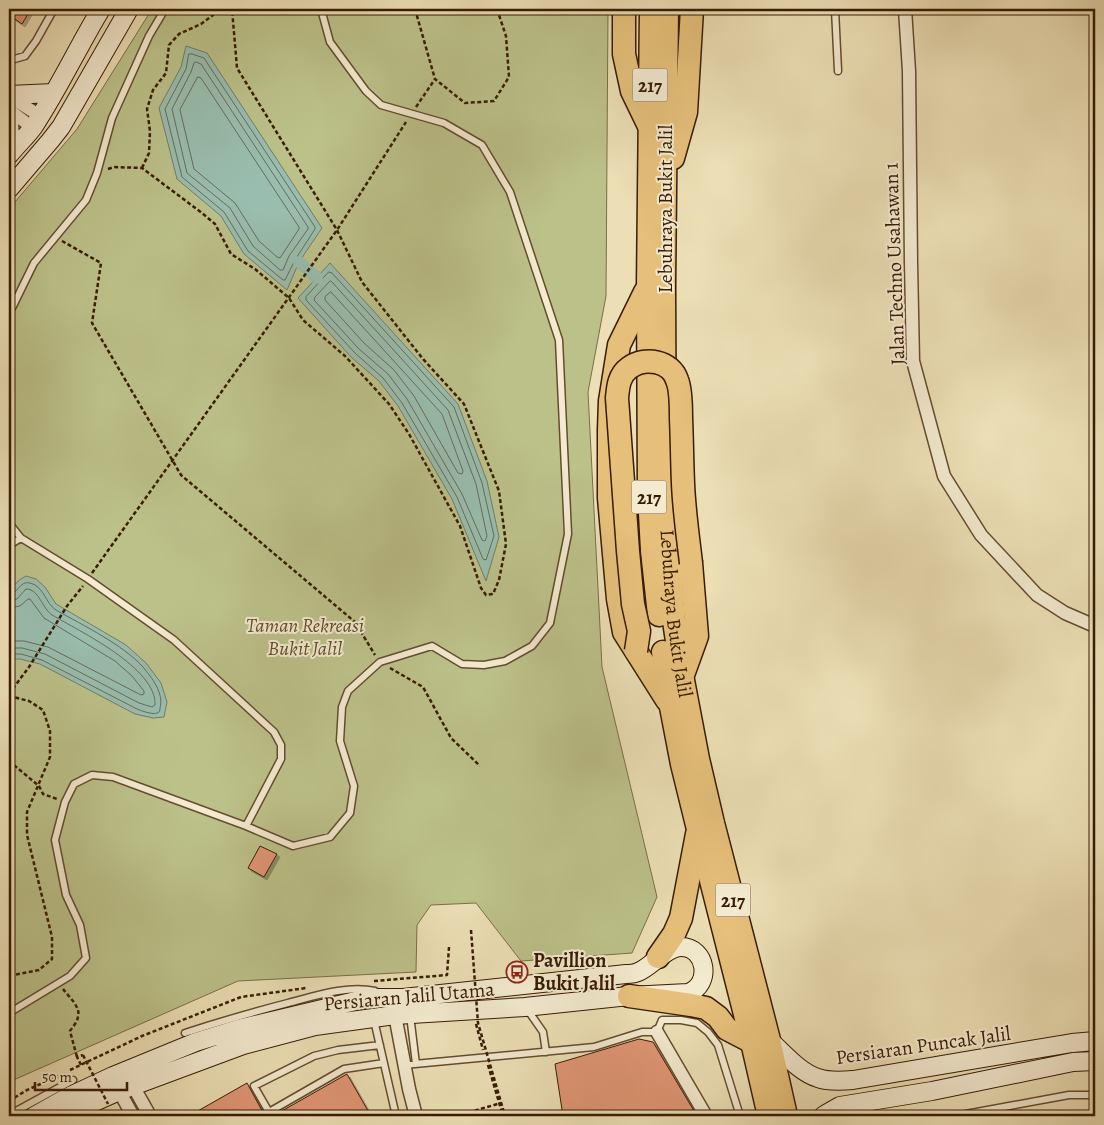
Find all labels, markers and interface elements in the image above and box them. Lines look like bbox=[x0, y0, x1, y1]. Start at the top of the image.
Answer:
road number: 217 bbox=[632, 68, 668, 102]
street label: Lebuhraya Bukit Jalil bbox=[652, 125, 679, 293]
street label: Jalan Techno Usahawan 1 bbox=[877, 162, 912, 366]
road number: 217 bbox=[632, 481, 666, 514]
street label: Lebuhraya Bukit Jalil bbox=[653, 529, 699, 700]
park label: Taman Rekreasi Bukit Jalil bbox=[246, 612, 364, 662]
road number: 217 bbox=[716, 884, 750, 916]
place label: Pavillion Bukit Jalil bbox=[533, 947, 616, 997]
bus stop icon: Pavillion Bukit Jalil bbox=[505, 960, 529, 984]
street label: Persiaran Jalil Utama bbox=[322, 976, 496, 1017]
street label: Persiaran Puncak Jalil bbox=[834, 1020, 1012, 1071]
scale bar bbox=[35, 1060, 128, 1092]
text: 50 m bbox=[42, 1067, 72, 1087]

